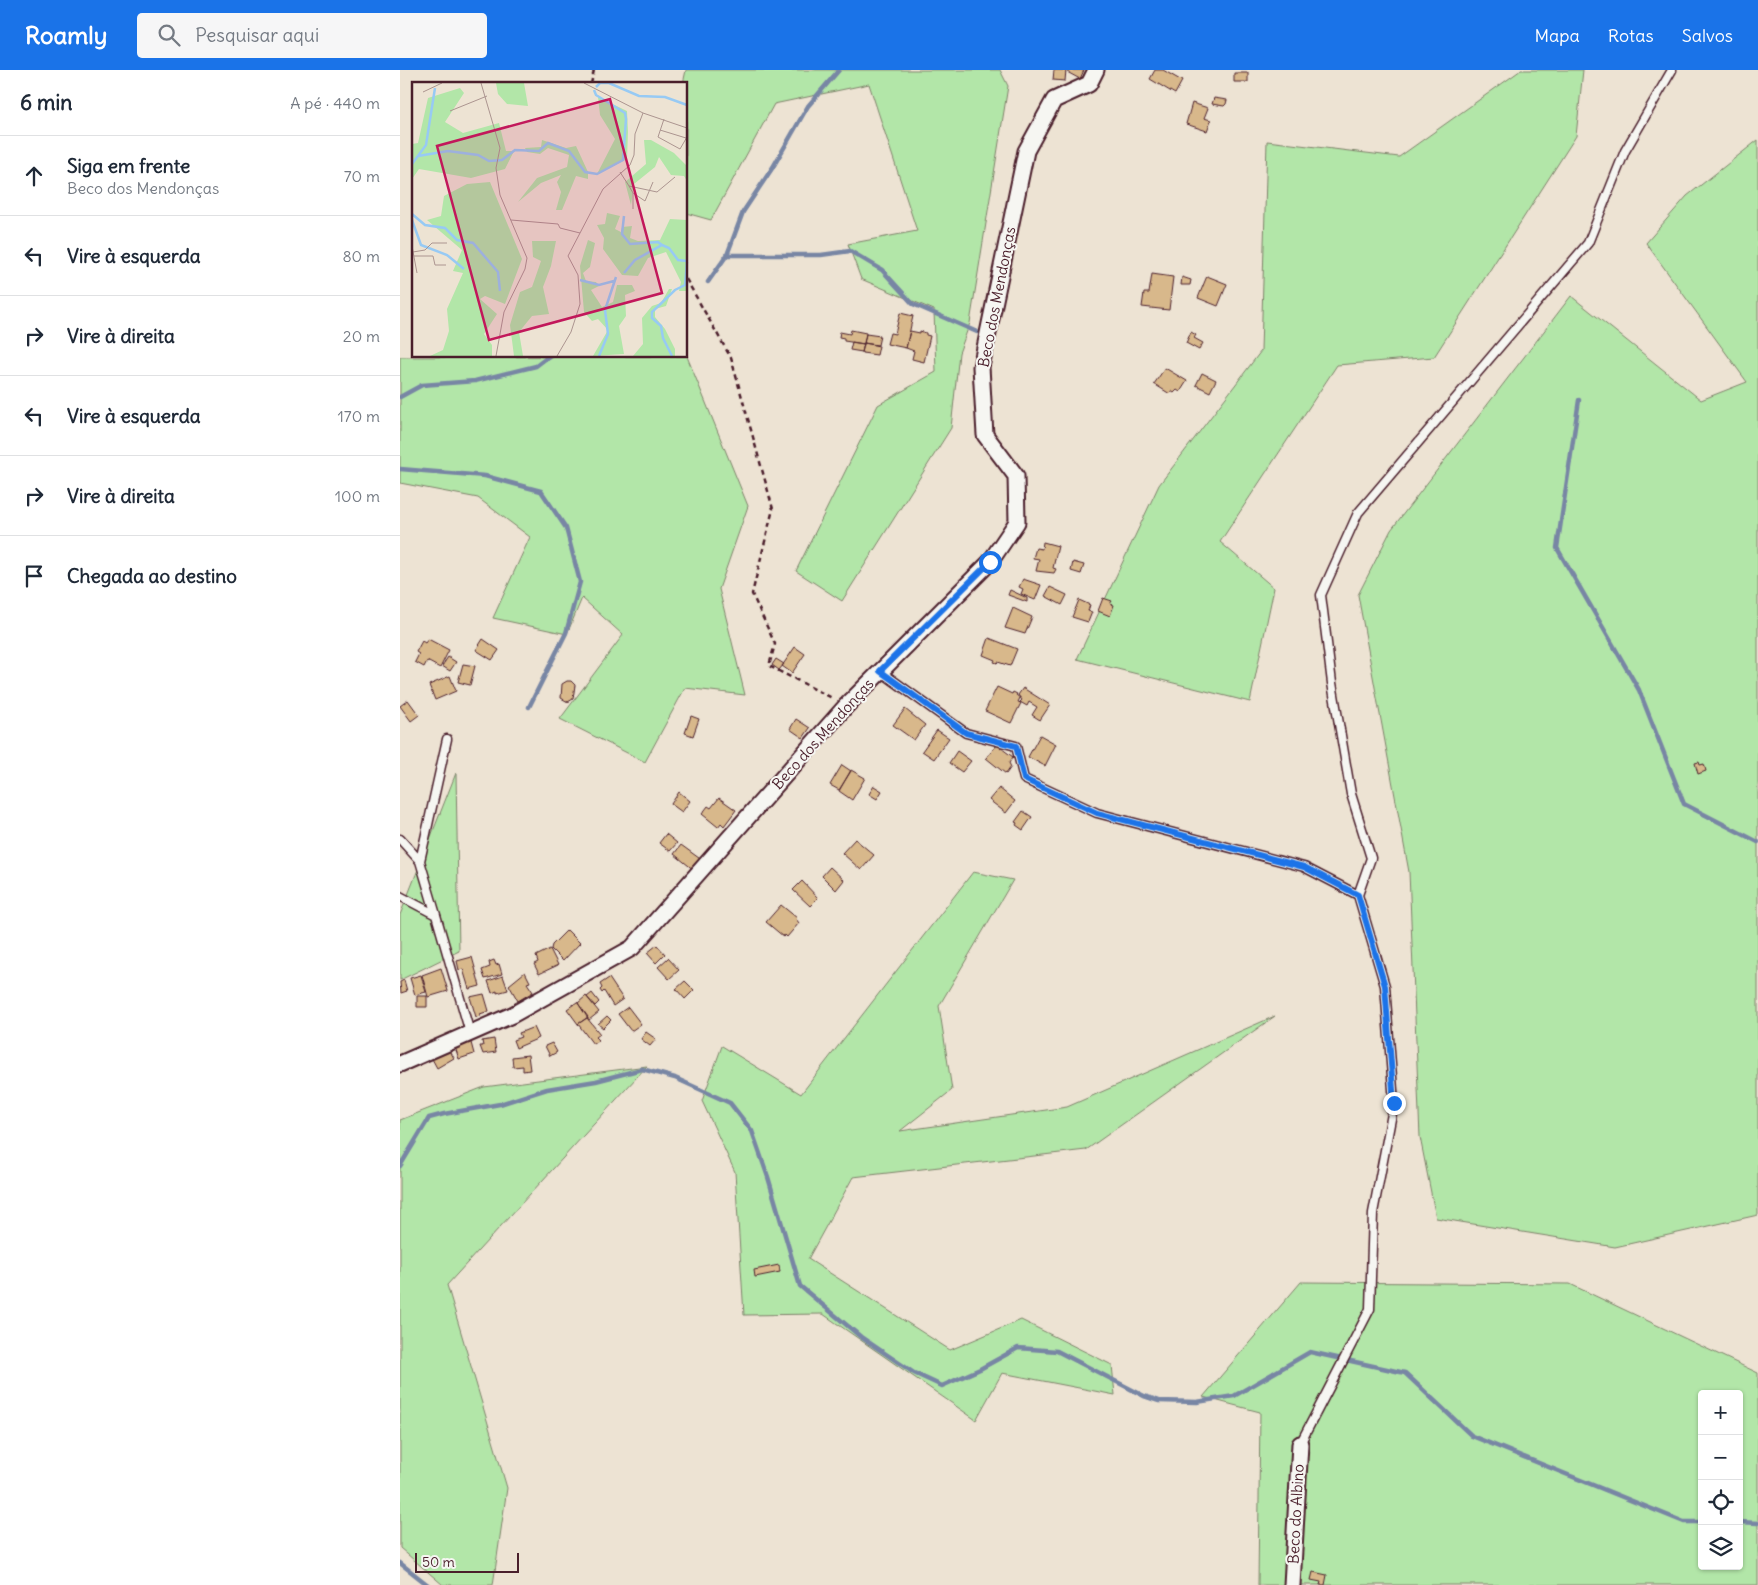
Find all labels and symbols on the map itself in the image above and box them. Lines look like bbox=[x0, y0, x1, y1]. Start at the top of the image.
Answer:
inset map bbox=[412, 82, 688, 358]
street label: Beco dos Mendonças bbox=[974, 225, 1019, 369]
route start bbox=[979, 551, 1002, 574]
street label: Beco dos Mendonças bbox=[768, 674, 878, 793]
route end bbox=[1383, 1092, 1406, 1115]
street label: Beco do Albino bbox=[1283, 1464, 1308, 1564]
scale bar bbox=[415, 1550, 519, 1573]

